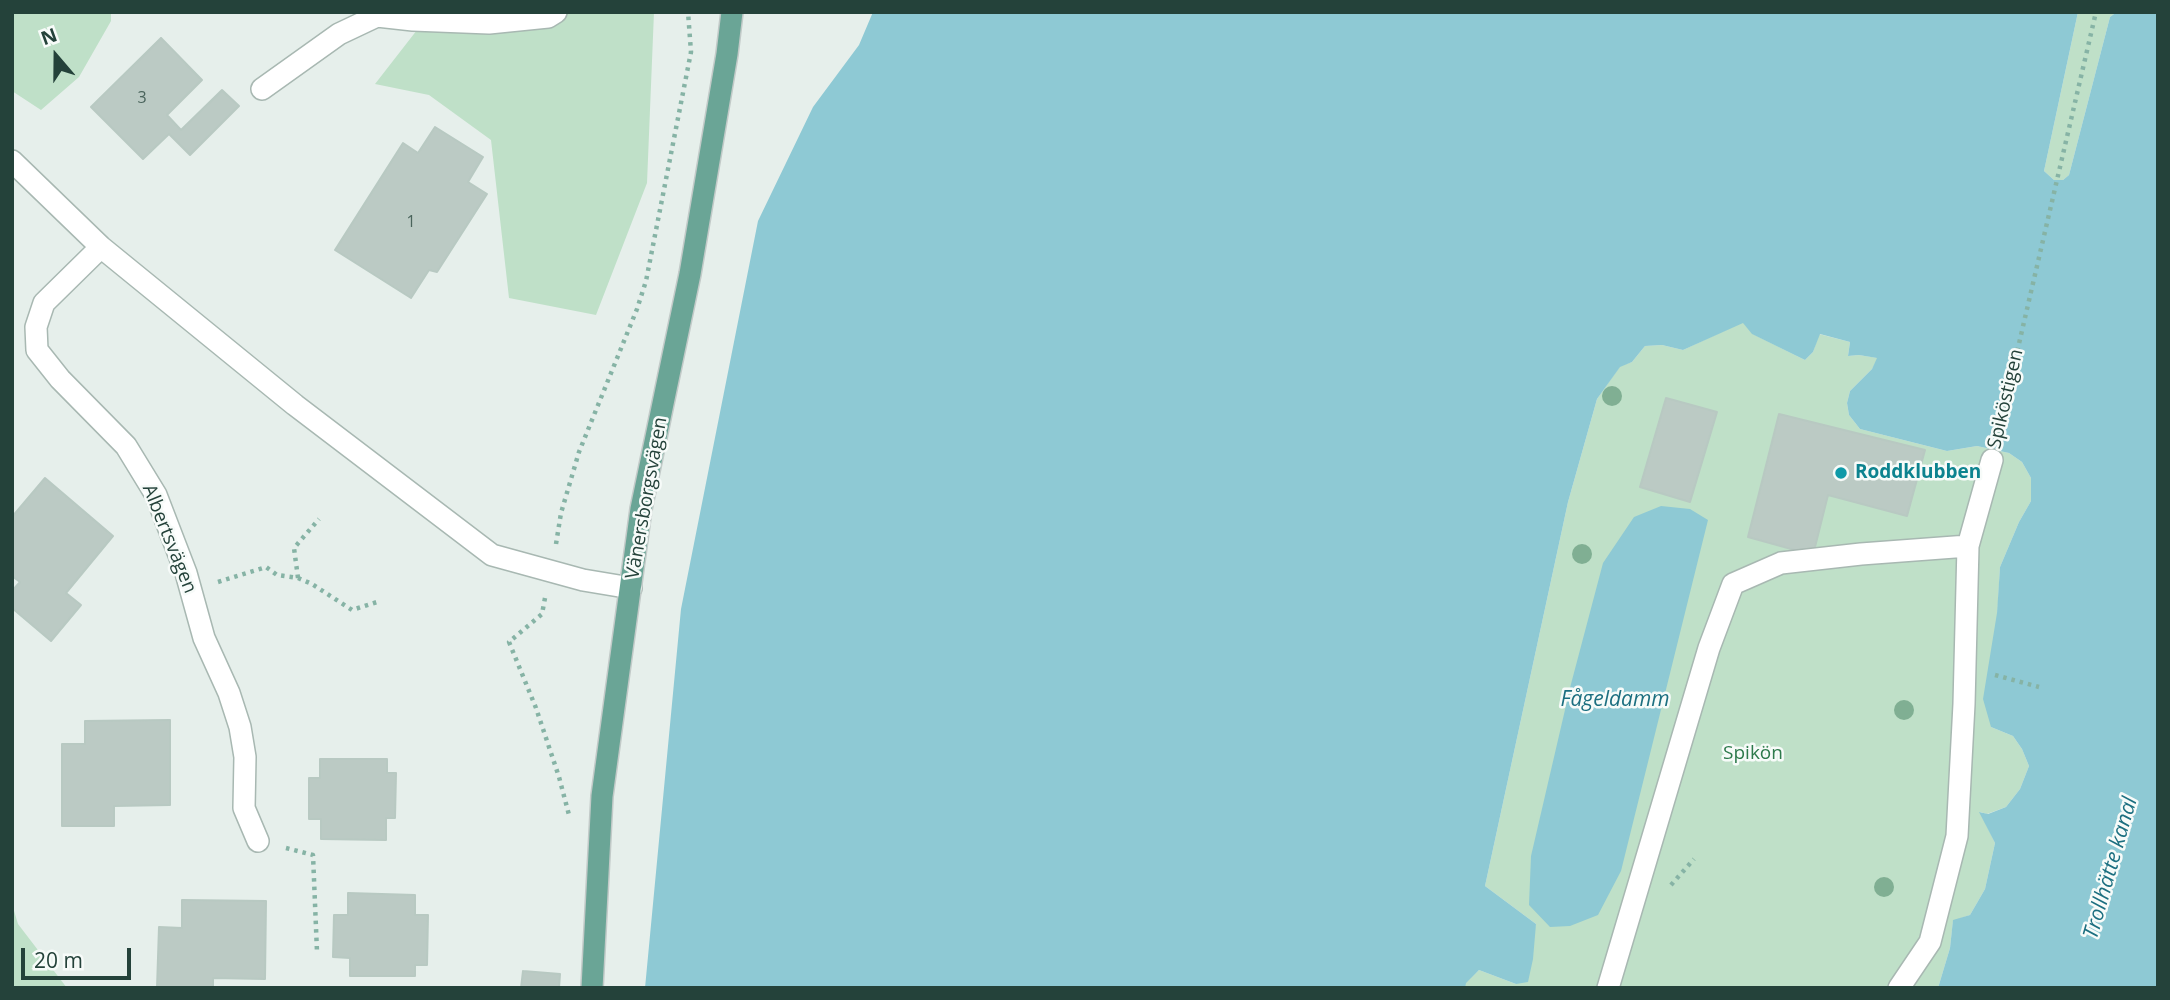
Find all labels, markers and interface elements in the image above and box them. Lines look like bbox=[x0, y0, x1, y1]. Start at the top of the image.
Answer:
north arrow bbox=[21, 21, 91, 91]
text: N bbox=[37, 21, 61, 51]
house number: 3 bbox=[137, 88, 147, 108]
house number: 1 bbox=[406, 212, 416, 232]
street label: Spiköstigen bbox=[1983, 347, 2029, 451]
street label: Vänersborgsvägen bbox=[622, 415, 672, 581]
place label: Roddklubben bbox=[1855, 462, 1981, 484]
marker: Roddklubben bbox=[1833, 465, 1849, 481]
street label: Albertsvägen bbox=[137, 481, 201, 597]
water label: Fågeldamm bbox=[1560, 687, 1670, 713]
park label: Spikön bbox=[1723, 743, 1783, 765]
water label: Trollhätte kanal bbox=[2079, 794, 2143, 942]
scale bar bbox=[24, 934, 135, 978]
text: 20 m bbox=[34, 946, 83, 974]

